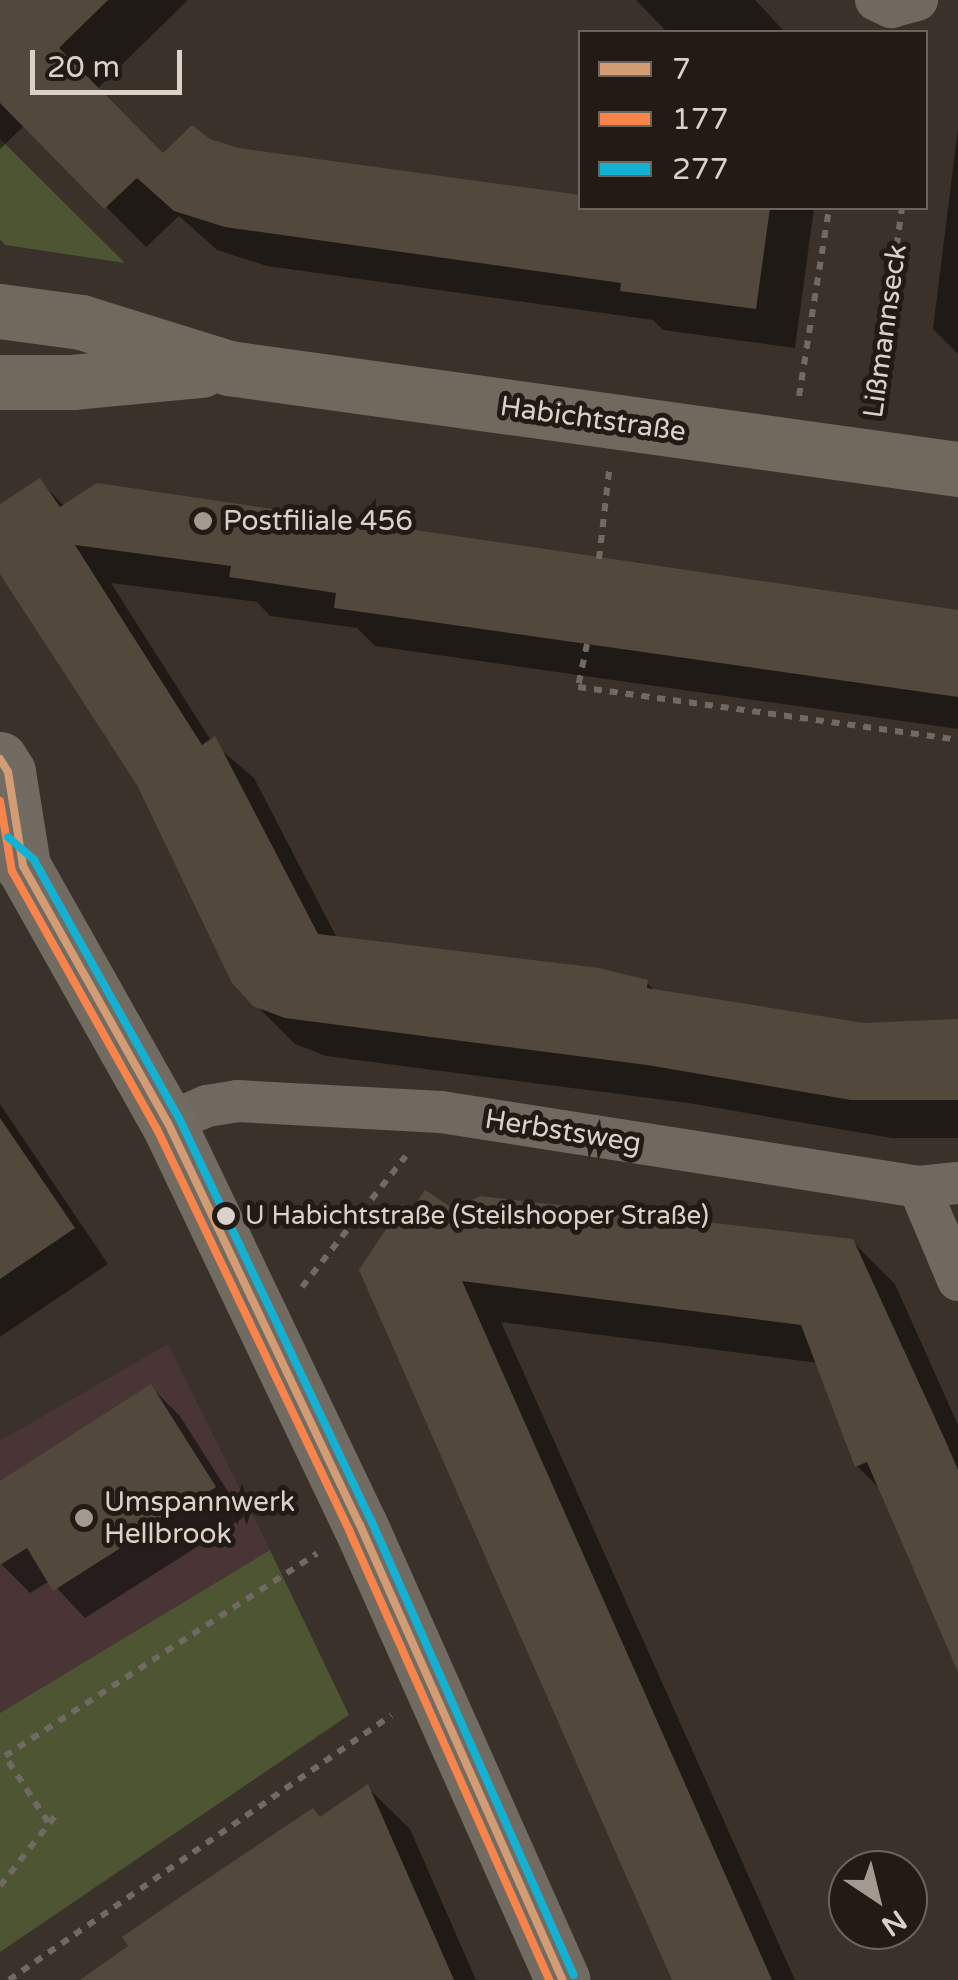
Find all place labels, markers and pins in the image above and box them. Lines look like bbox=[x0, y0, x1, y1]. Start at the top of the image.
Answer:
place label: Postfiliale 456 bbox=[223, 504, 413, 538]
marker: Postfiliale 456 bbox=[192, 510, 214, 532]
place label: U Habichtstraße (Steilshooper Straße) bbox=[245, 1200, 709, 1232]
marker: U Habichtstraße (Steilshooper Straße) bbox=[216, 1206, 236, 1226]
place label: Umspannwerk Hellbrook bbox=[104, 1485, 295, 1551]
marker: Umspannwerk Hellbrook bbox=[73, 1507, 95, 1529]

